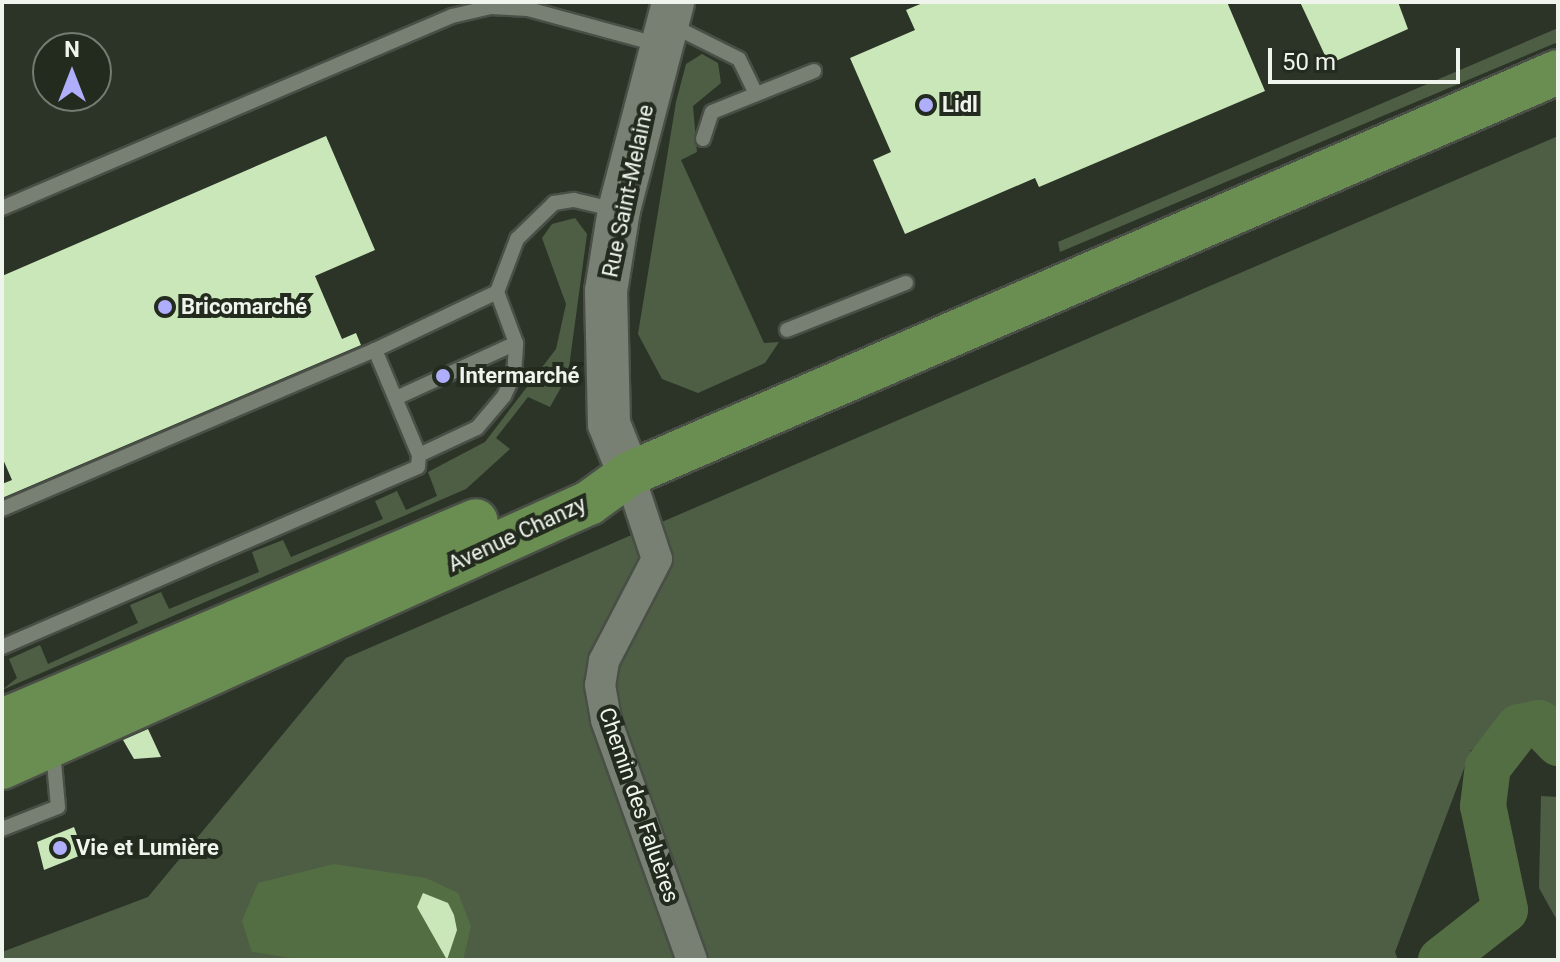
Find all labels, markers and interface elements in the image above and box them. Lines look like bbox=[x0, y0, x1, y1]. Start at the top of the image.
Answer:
north arrow bbox=[32, 32, 112, 112]
scale bar bbox=[1272, 32, 1464, 82]
text: N bbox=[64, 37, 80, 62]
text: 50 m bbox=[1282, 48, 1336, 76]
place label: Lidl bbox=[942, 92, 978, 118]
marker: Lidl bbox=[917, 96, 935, 114]
street label: Rue Saint-Melaine bbox=[597, 102, 659, 280]
place label: Bricomarché bbox=[181, 294, 307, 320]
marker: Bricomarché bbox=[156, 298, 174, 316]
place label: Intermarché bbox=[459, 363, 579, 389]
marker: Intermarché bbox=[434, 367, 452, 385]
street label: Avenue Chanzy bbox=[444, 490, 590, 578]
street label: Chemin des Faluères bbox=[593, 704, 685, 906]
place label: Vie et Lumière bbox=[76, 835, 219, 861]
marker: Vie et Lumière bbox=[51, 839, 69, 857]

